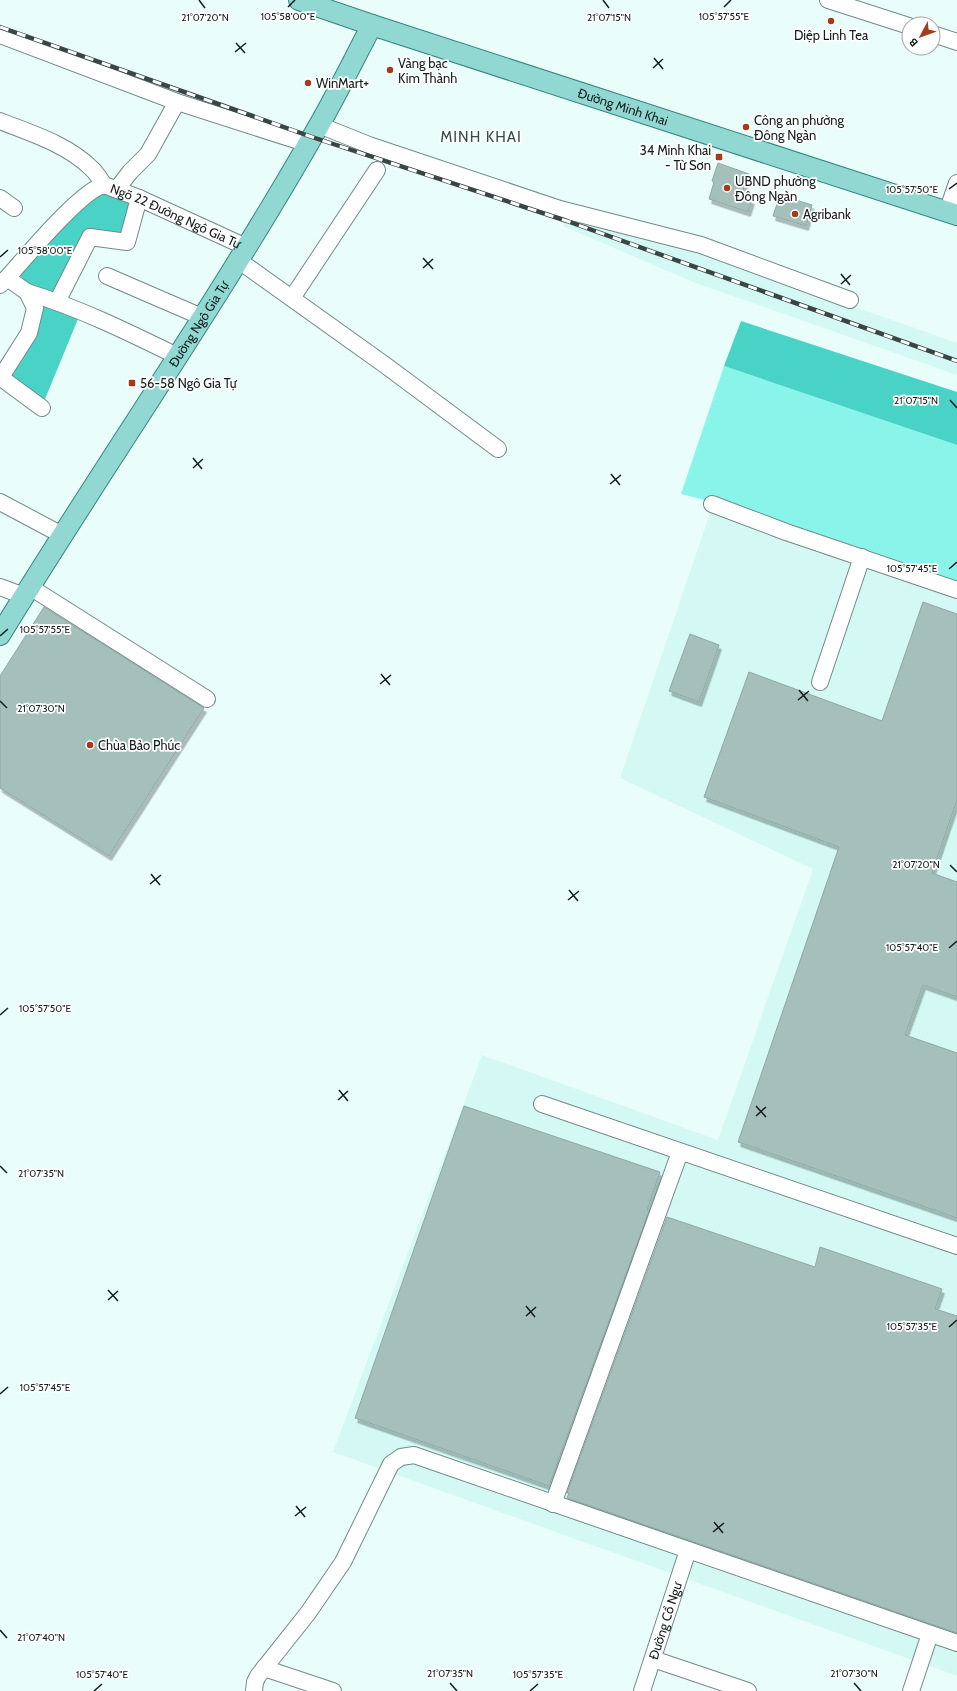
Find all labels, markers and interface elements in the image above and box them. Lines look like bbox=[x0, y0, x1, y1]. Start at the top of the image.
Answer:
text: 105°58'00"E bbox=[261, 10, 316, 23]
text: 105°57'55"E bbox=[699, 10, 750, 23]
text: 21°07'20"N bbox=[181, 11, 229, 24]
text: 21°07'15"N bbox=[587, 11, 631, 24]
marker: Diệp Linh Tea bbox=[826, 16, 836, 26]
north arrow bbox=[901, 16, 941, 56]
place label: Diệp Linh Tea bbox=[794, 27, 869, 43]
text: B bbox=[906, 35, 921, 50]
place label: Vàng bạc Kim Thành bbox=[398, 55, 457, 86]
marker: Vàng bạc Kim Thành bbox=[385, 65, 395, 75]
place label: WinMart+ bbox=[316, 75, 369, 91]
marker: WinMart+ bbox=[303, 78, 313, 88]
street label: Đường Minh Khai bbox=[576, 84, 670, 129]
place label: Công an phường Đông Ngàn bbox=[754, 112, 845, 143]
marker: Công an phường Đông Ngàn bbox=[741, 122, 751, 132]
district label: MINH KHAI bbox=[440, 128, 522, 146]
place label: 34 Minh Khai - Từ Sơn bbox=[640, 142, 711, 173]
marker: 34 Minh Khai - Từ Sơn bbox=[714, 152, 724, 162]
place label: UBND phường Đông Ngàn bbox=[735, 173, 816, 204]
street label: Ngõ 22 Đường Ngô Gia Tự bbox=[108, 180, 245, 252]
marker: UBND phường Đông Ngàn bbox=[722, 183, 732, 193]
text: 105°57'50"E bbox=[886, 183, 938, 196]
place label: Agribank bbox=[803, 206, 851, 222]
marker: Agribank bbox=[790, 209, 800, 219]
text: 105°58'00"E bbox=[18, 244, 73, 257]
street label: Đường Ngô Gia Tự bbox=[165, 277, 232, 370]
place label: 56-58 Ngô Gia Tự bbox=[140, 375, 238, 391]
marker: 56-58 Ngô Gia Tự bbox=[127, 378, 137, 388]
text: 21°07'15"N bbox=[894, 394, 938, 407]
text: 105°57'45"E bbox=[887, 562, 938, 575]
text: 105°57'55"E bbox=[20, 623, 71, 636]
text: 21°07'30"N bbox=[17, 702, 65, 715]
place label: Chùa Bảo Phúc bbox=[98, 737, 180, 753]
marker: Chùa Bảo Phúc bbox=[85, 740, 95, 750]
text: 21°07'20"N bbox=[892, 858, 940, 871]
text: 105°57'40"E bbox=[886, 941, 938, 954]
text: 105°57'50"E bbox=[19, 1002, 71, 1015]
text: 21°07'35"N bbox=[18, 1167, 64, 1180]
text: 105°57'35"E bbox=[887, 1320, 938, 1333]
text: 105°57'45"E bbox=[20, 1381, 71, 1394]
street label: Đường Cổ Ngư bbox=[645, 1579, 685, 1661]
text: 21°07'40"N bbox=[17, 1631, 65, 1644]
text: 21°07'35"N bbox=[427, 1667, 473, 1680]
text: 21°07'30"N bbox=[830, 1667, 878, 1680]
text: 105°57'40"E bbox=[76, 1668, 128, 1681]
text: 105°57'35"E bbox=[513, 1668, 564, 1681]

